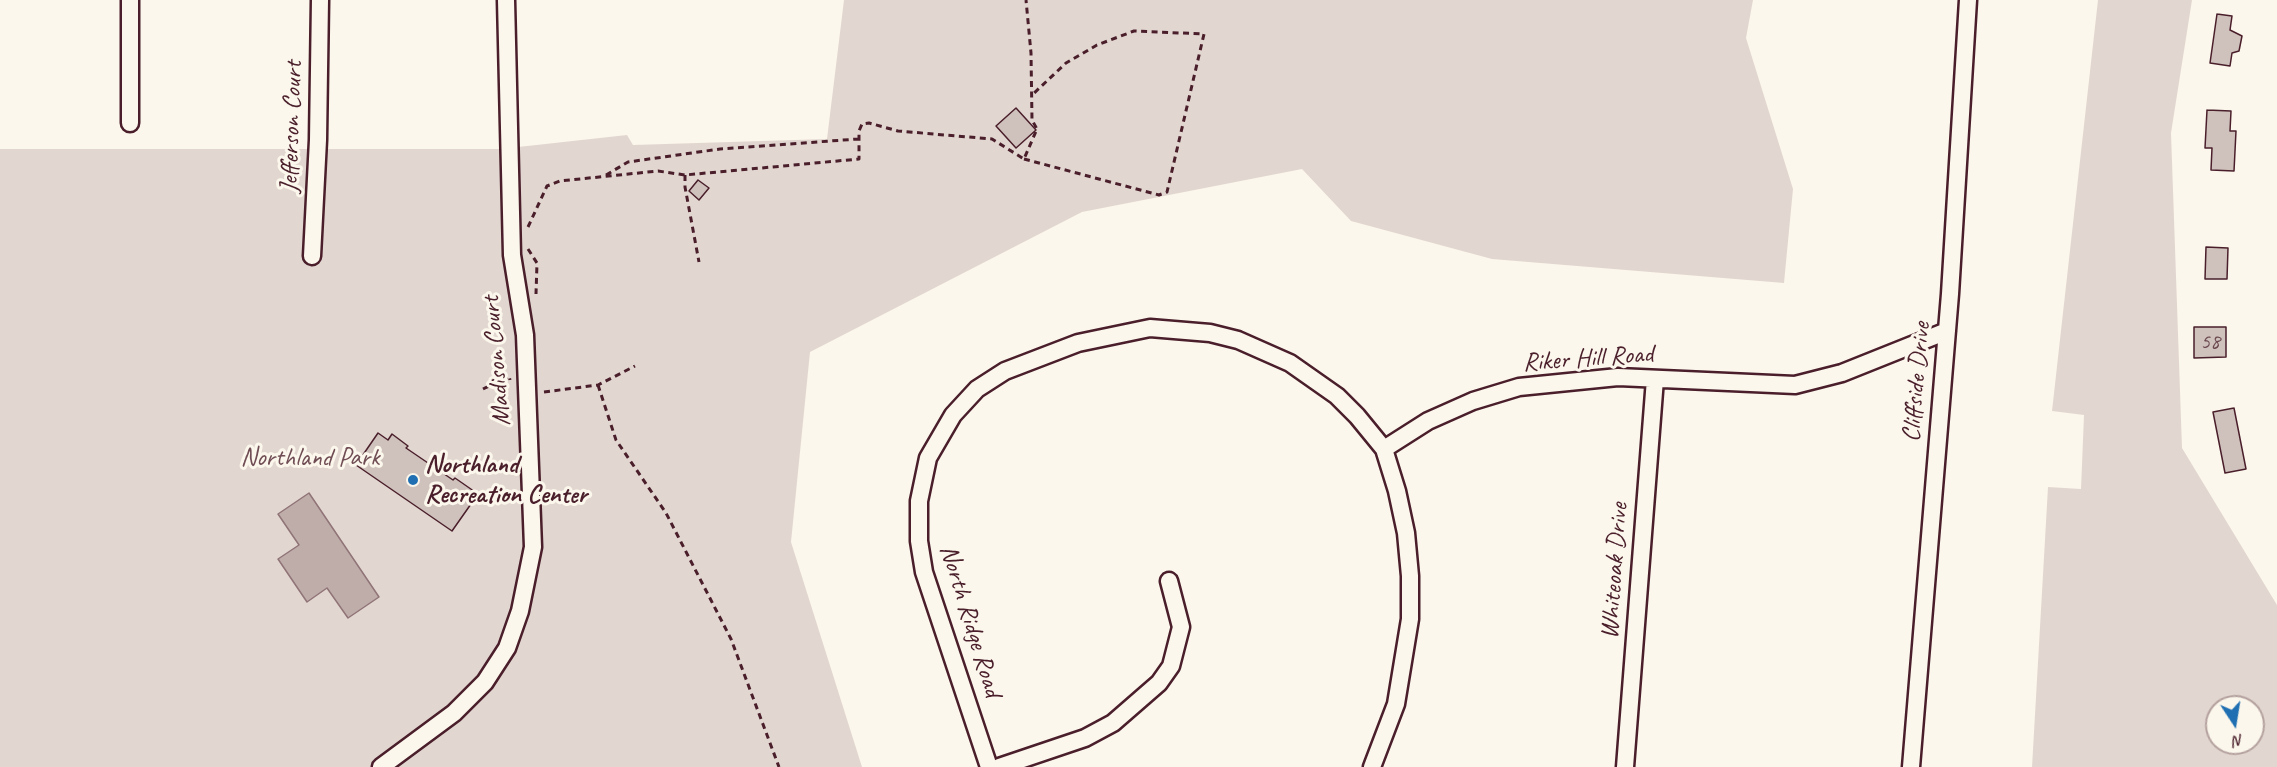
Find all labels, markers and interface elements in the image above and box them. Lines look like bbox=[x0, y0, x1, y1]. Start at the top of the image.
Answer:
street label: Jefferson Court bbox=[274, 60, 310, 194]
street label: Madison Court bbox=[476, 295, 518, 427]
street label: Cliffside Drive bbox=[1896, 321, 1938, 443]
house number: 58 bbox=[2200, 329, 2220, 355]
street label: Riker Hill Road bbox=[1522, 339, 1654, 379]
park label: Northland Park bbox=[241, 442, 379, 474]
place label: Northland Recreation Center bbox=[425, 449, 587, 510]
marker: Northland Recreation Center bbox=[406, 473, 420, 487]
street label: Whiteoak Drive bbox=[1595, 502, 1635, 640]
street label: North Ridge Road bbox=[932, 541, 1008, 701]
north arrow bbox=[2205, 695, 2265, 755]
text: N bbox=[2231, 730, 2245, 751]

